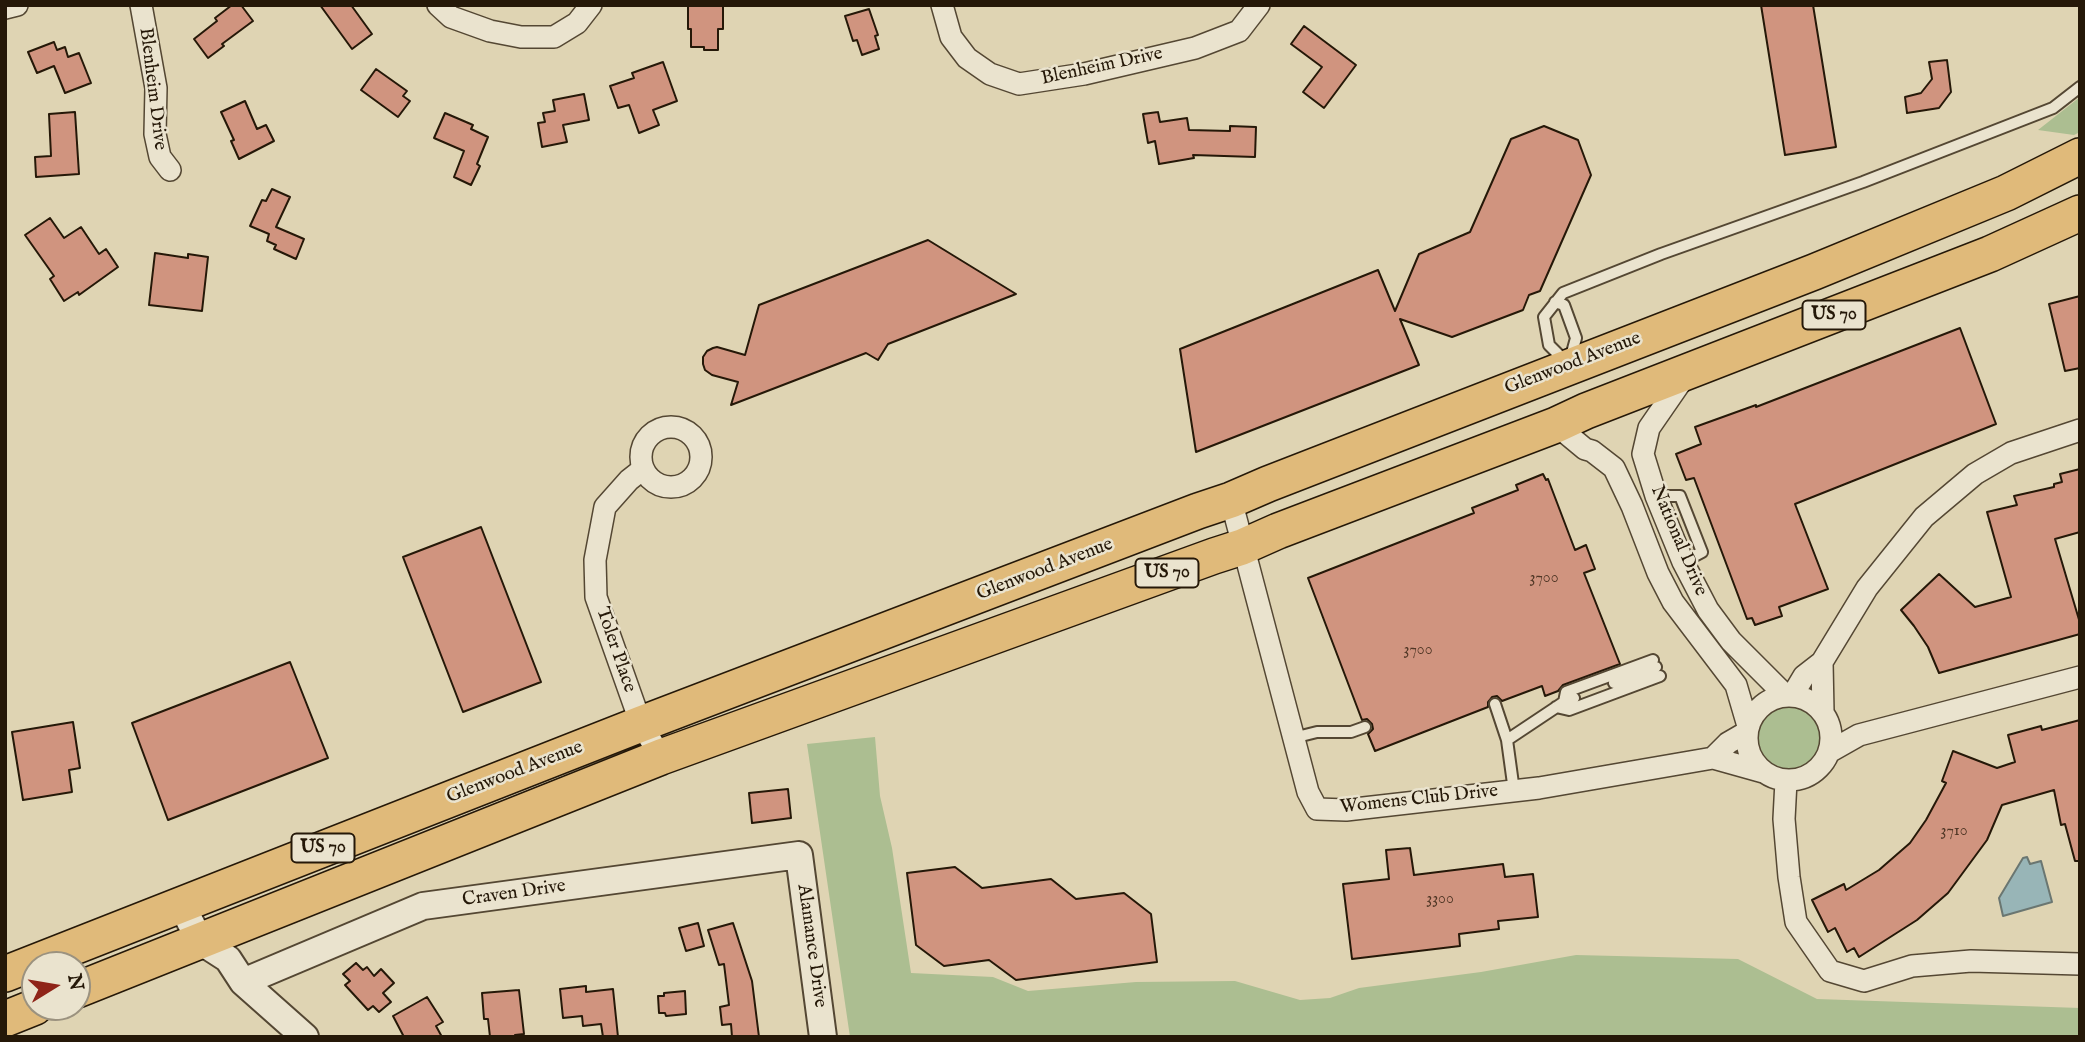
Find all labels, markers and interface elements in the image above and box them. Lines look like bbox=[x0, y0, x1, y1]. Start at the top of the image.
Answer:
street label: Blenheim Drive bbox=[133, 26, 171, 152]
street label: Blenheim Drive bbox=[1039, 43, 1165, 91]
road number: US 70 bbox=[1802, 300, 1866, 330]
street label: Glenwood Avenue bbox=[1502, 328, 1644, 400]
street label: National Drive bbox=[1645, 482, 1711, 600]
street label: Glenwood Avenue bbox=[974, 534, 1116, 606]
road number: US 70 bbox=[1136, 558, 1198, 588]
house number: 3700 bbox=[1529, 569, 1559, 589]
street label: Toler Place bbox=[590, 604, 640, 696]
house number: 3700 bbox=[1403, 641, 1433, 661]
street label: Glenwood Avenue bbox=[444, 737, 586, 809]
street label: Womens Club Drive bbox=[1339, 780, 1499, 820]
house number: 3710 bbox=[1940, 822, 1968, 842]
road number: US 70 bbox=[292, 834, 354, 862]
street label: Craven Drive bbox=[461, 875, 567, 913]
street label: Alamance Drive bbox=[791, 883, 831, 1009]
house number: 3300 bbox=[1426, 890, 1454, 910]
north arrow bbox=[21, 951, 91, 1021]
text: N bbox=[61, 972, 88, 993]

